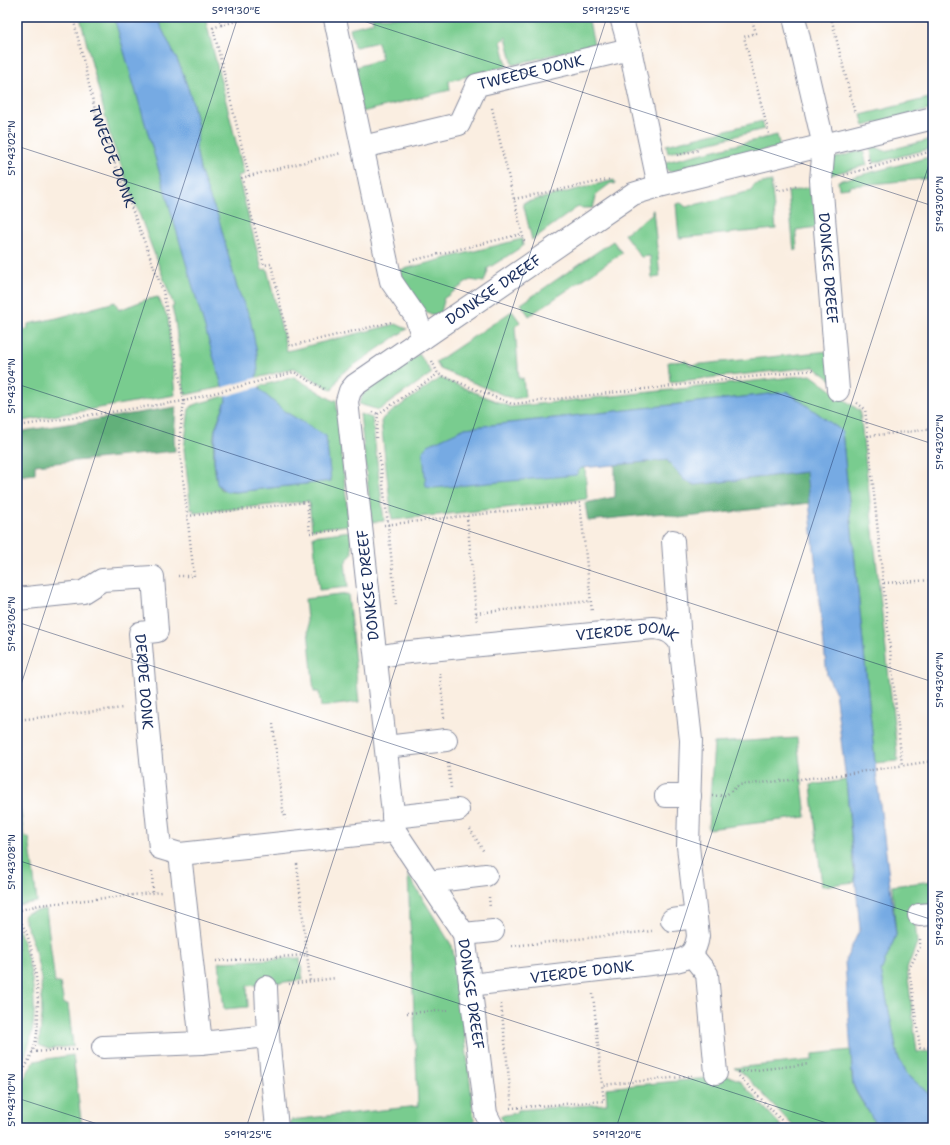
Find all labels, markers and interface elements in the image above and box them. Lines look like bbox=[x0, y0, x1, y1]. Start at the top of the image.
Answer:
text: 5°19'30"E bbox=[212, 4, 260, 17]
text: 5°19'25"E bbox=[582, 4, 630, 17]
street label: TWEEDE DONK bbox=[476, 50, 586, 94]
street label: TWEEDE DONK bbox=[84, 103, 141, 211]
text: 51°43'02"N bbox=[5, 120, 18, 176]
text: 51°43'00"N bbox=[933, 176, 946, 232]
street label: DONKSE DREEF bbox=[814, 212, 843, 325]
street label: DONKSE DREEF bbox=[442, 250, 545, 330]
text: 51°43'04"N bbox=[5, 358, 18, 414]
text: 51°43'02"N bbox=[933, 414, 946, 470]
street label: DONKSE DREEF bbox=[352, 528, 384, 642]
text: 51°43'06"N bbox=[5, 596, 18, 652]
street label: VIERDE DONK bbox=[575, 618, 684, 646]
street label: DERDE DONK bbox=[130, 633, 158, 731]
text: 51°43'04"N bbox=[933, 652, 946, 708]
text: 51°43'08"N bbox=[5, 834, 18, 890]
text: 51°43'06"N bbox=[933, 890, 946, 946]
street label: DONKSE DREEF bbox=[453, 937, 489, 1051]
street label: VIERDE DONK bbox=[529, 956, 635, 988]
text: 51°43'10"N bbox=[5, 1073, 18, 1127]
text: 5°19'25"E bbox=[224, 1128, 272, 1141]
text: 5°19'20"E bbox=[593, 1128, 641, 1141]

